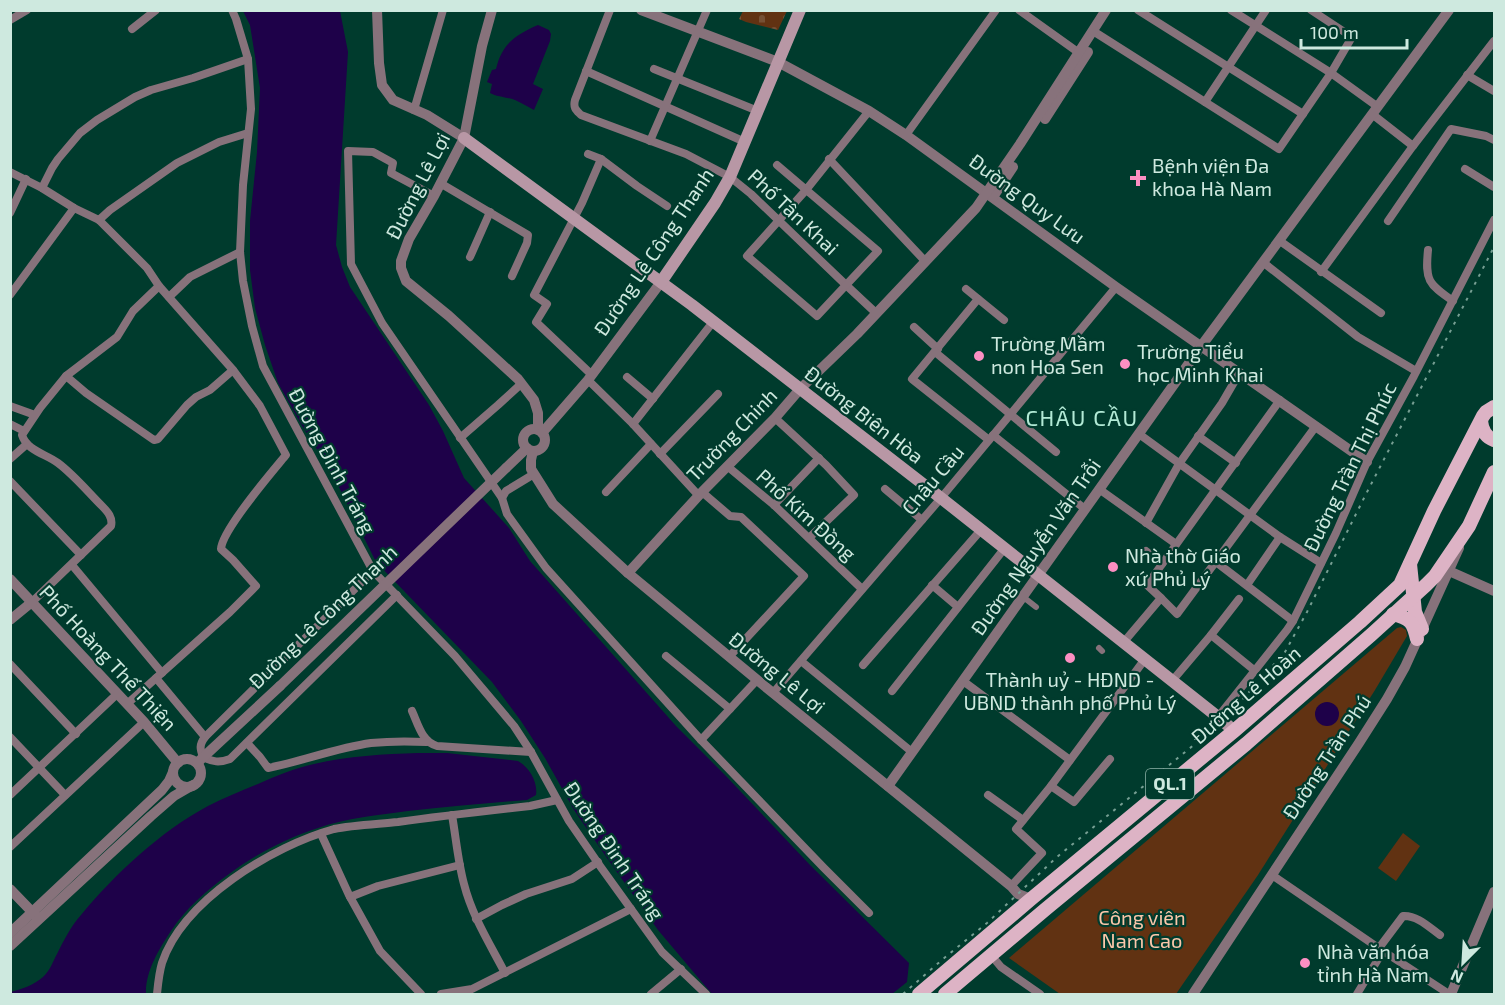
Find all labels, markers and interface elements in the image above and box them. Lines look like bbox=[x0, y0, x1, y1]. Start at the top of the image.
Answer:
scale bar bbox=[1301, 12, 1408, 50]
text: 100 m bbox=[1310, 21, 1359, 43]
street label: Đường Lê Lợi bbox=[380, 128, 454, 243]
street label: Đường Quy Lưu bbox=[965, 148, 1090, 248]
place label: Bệnh viện Đa khoa Hà Nam bbox=[1152, 153, 1272, 200]
street label: Đường Lê Công Thanh bbox=[588, 163, 718, 340]
street label: Phố Tân Khai bbox=[743, 163, 844, 259]
marker: Bệnh viện Đa khoa Hà Nam bbox=[1129, 169, 1147, 187]
place label: Trường Mầm non Hoa Sen bbox=[991, 331, 1106, 378]
place label: Trường Tiểu học Minh Khai bbox=[1137, 339, 1264, 386]
marker: Trường Mầm non Hoa Sen bbox=[972, 349, 986, 363]
marker: Trường Tiểu học Minh Khai bbox=[1118, 357, 1132, 371]
street label: Đường Biên Hòa bbox=[800, 360, 929, 468]
street label: Đường Trần Thị Phúc bbox=[1298, 378, 1401, 555]
street label: Trường Chinh bbox=[681, 383, 782, 486]
street label: Đường Đinh Tráng bbox=[284, 384, 381, 537]
district label: CHÂU CẦU bbox=[1025, 404, 1139, 430]
street label: Châu Cầu bbox=[896, 440, 968, 519]
street label: Đường Nguyễn Văn Trỗi bbox=[965, 454, 1105, 639]
street label: Phố Kim Đồng bbox=[752, 463, 861, 565]
street label: Đường Lê Công Thanh bbox=[243, 539, 401, 693]
place label: Nhà thờ Giáo xứ Phủ Lý bbox=[1125, 543, 1241, 590]
marker: Nhà thờ Giáo xứ Phủ Lý bbox=[1106, 560, 1120, 574]
street label: Phố Hoàng Thế Thiện bbox=[35, 580, 182, 735]
street label: Đường Lê Lợi bbox=[725, 626, 830, 718]
street label: Đường Lê Hoàn bbox=[1186, 640, 1305, 748]
marker: Thành uỷ - HĐND - UBND thành phố Phủ Lý bbox=[1063, 651, 1077, 665]
place label: Thành uỷ - HĐND - UBND thành phố Phủ Lý bbox=[964, 667, 1177, 714]
street label: Đường Trần Phú bbox=[1277, 690, 1375, 823]
road number: QL.1 bbox=[1146, 769, 1194, 799]
street label: Đường Đinh Tráng bbox=[560, 777, 670, 924]
park label: Công viên Nam Cao bbox=[1098, 905, 1186, 952]
north arrow bbox=[1433, 933, 1493, 993]
place label: Nhà văn hóa tỉnh Hà Nam bbox=[1317, 939, 1429, 986]
marker: Nhà văn hóa tỉnh Hà Nam bbox=[1298, 956, 1312, 970]
text: N bbox=[1448, 966, 1466, 988]

